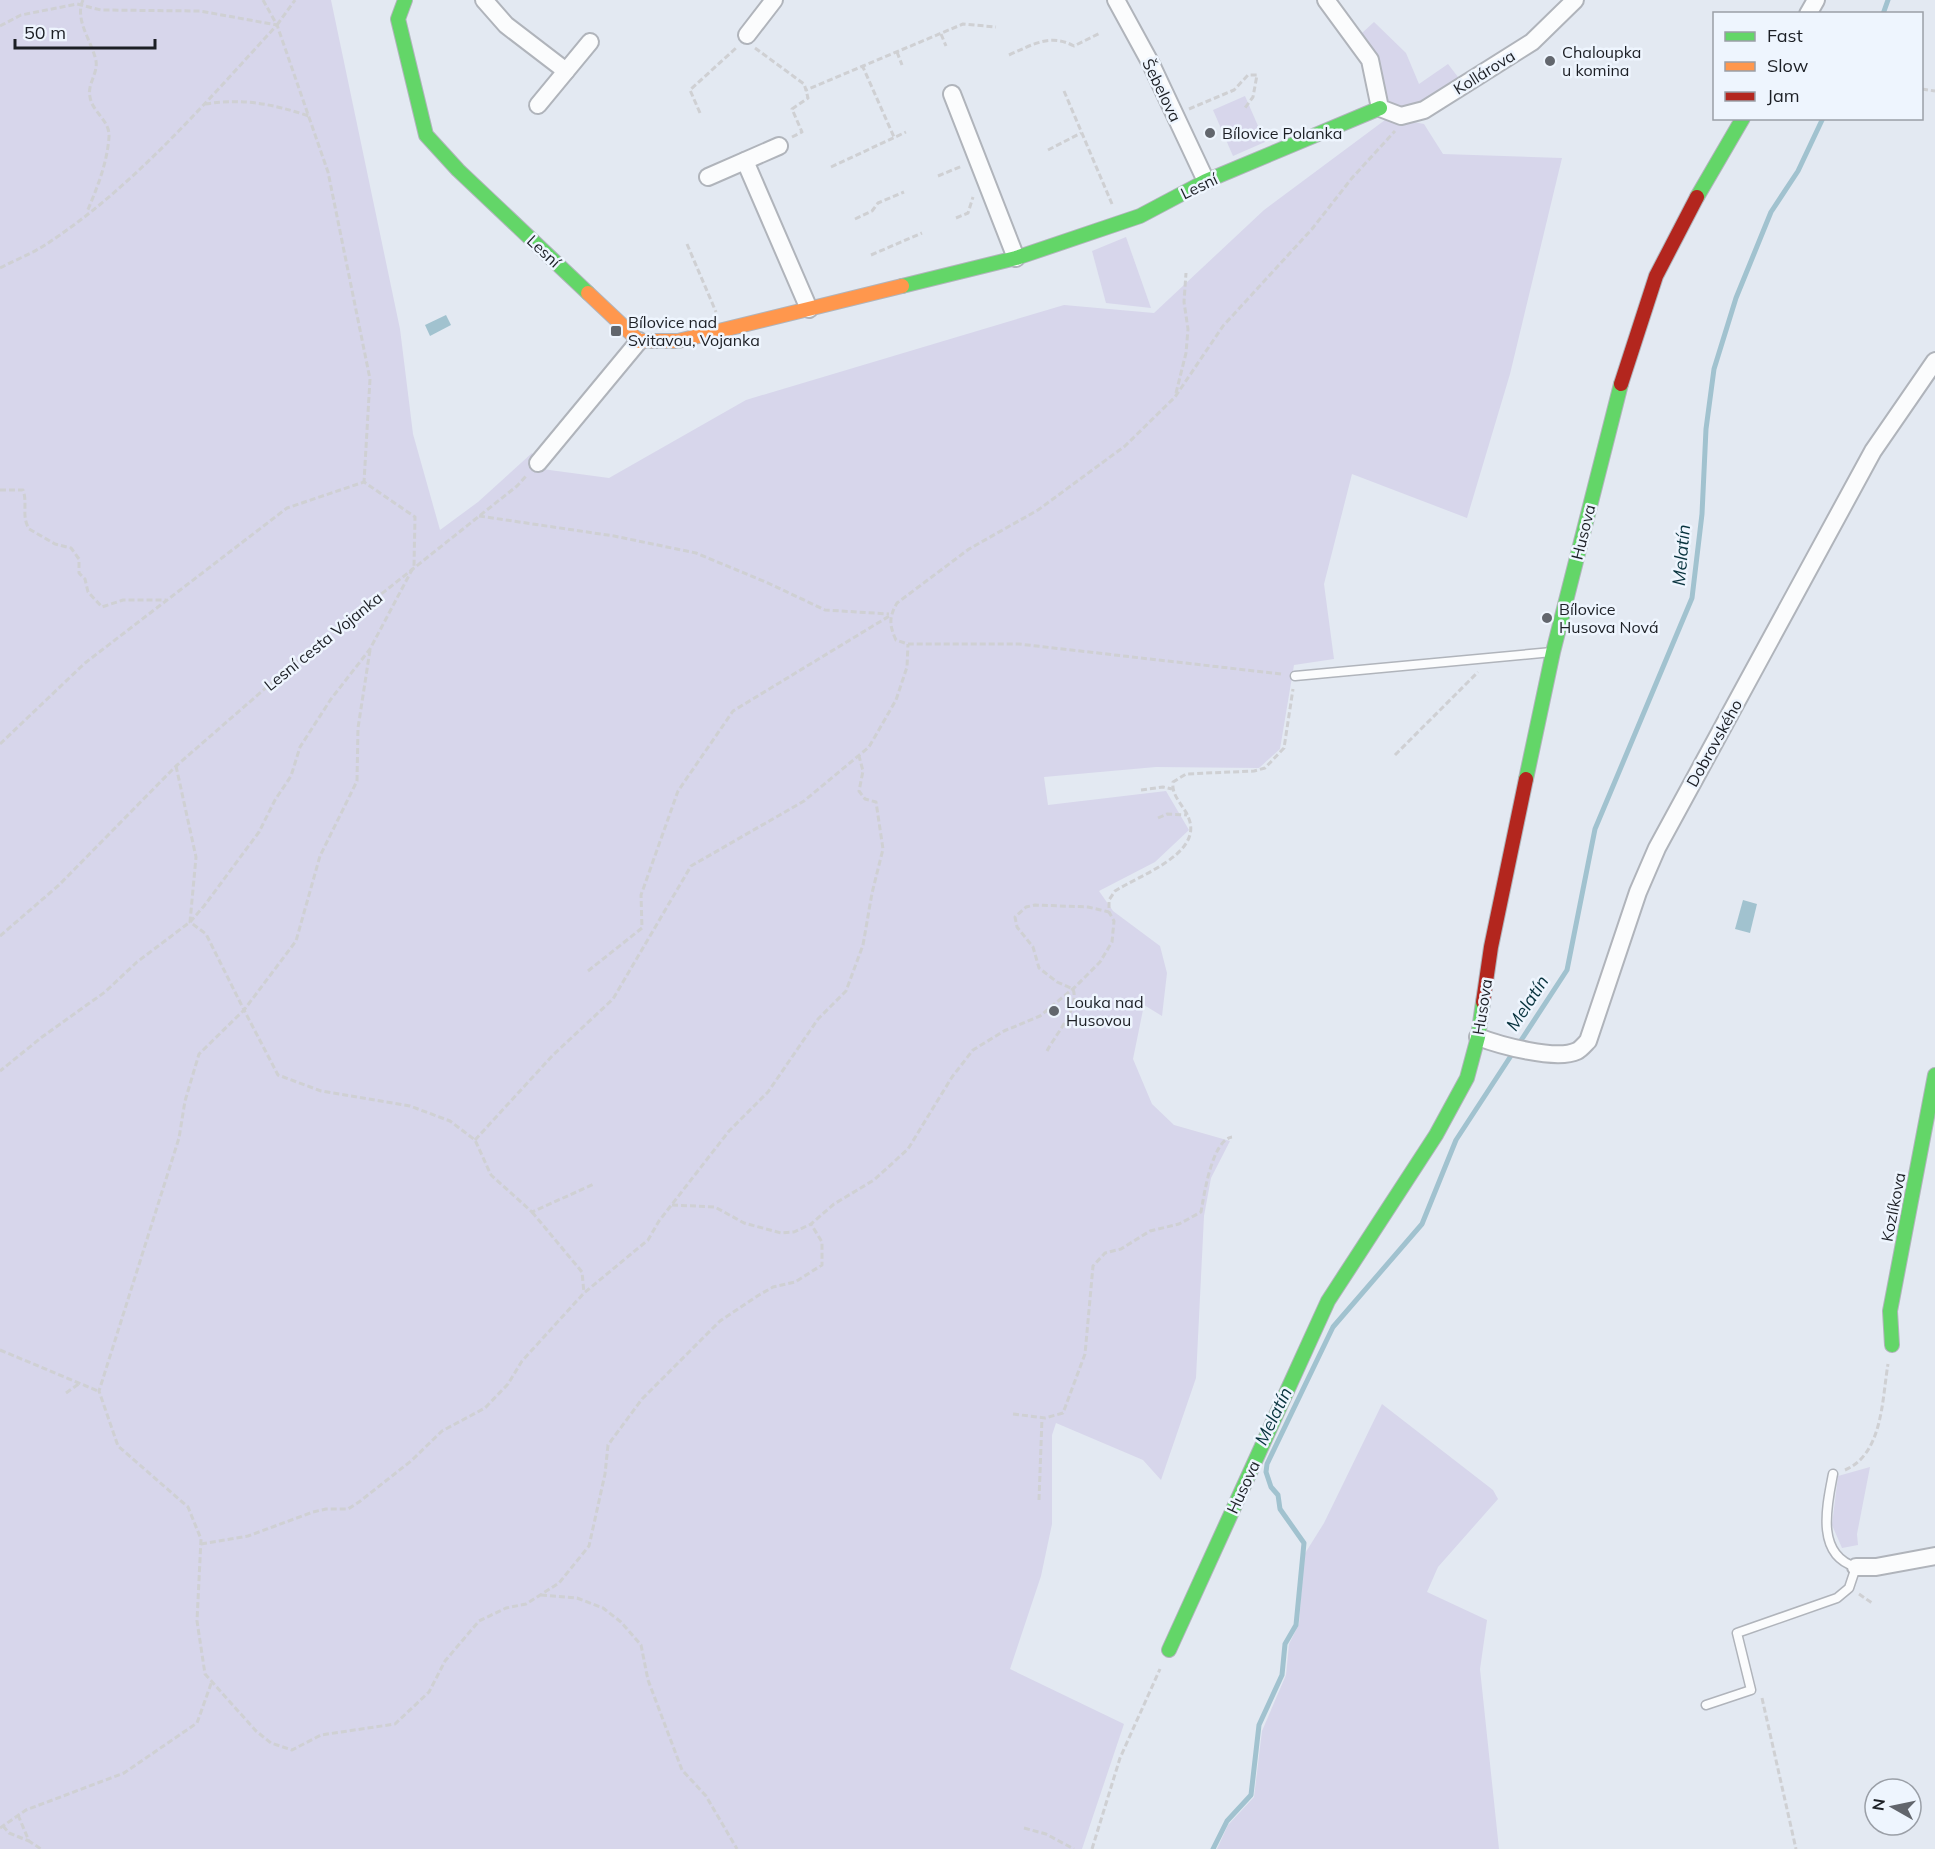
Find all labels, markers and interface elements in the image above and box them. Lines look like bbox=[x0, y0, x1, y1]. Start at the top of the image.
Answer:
scale bar bbox=[15, 12, 154, 50]
legend bbox=[1713, 12, 1923, 120]
text: 50 m bbox=[24, 21, 66, 44]
text: Fast bbox=[1767, 24, 1803, 47]
place label: Chaloupka u komina bbox=[1562, 42, 1641, 80]
street label: Kollárova bbox=[1449, 45, 1519, 99]
marker: Chaloupka u komina bbox=[1543, 54, 1557, 68]
text: Slow bbox=[1767, 54, 1809, 77]
street label: Šebelova bbox=[1138, 55, 1186, 125]
text: Jam bbox=[1767, 84, 1800, 107]
place label: Bílovice Polanka bbox=[1222, 123, 1342, 143]
marker: Bílovice Polanka bbox=[1203, 126, 1217, 140]
street label: Lesní bbox=[1177, 168, 1222, 203]
street label: Lesní bbox=[523, 231, 566, 272]
place label: Bílovice nad Svitavou, Vojanka bbox=[628, 312, 760, 350]
marker: Bílovice nad Svitavou, Vojanka bbox=[609, 324, 623, 338]
street label: Husova bbox=[1566, 502, 1600, 562]
water label: Melatín bbox=[1667, 523, 1695, 587]
street label: Lesní cesta Vojanka bbox=[260, 587, 386, 695]
place label: Bílovice Husova Nová bbox=[1559, 599, 1659, 637]
marker: Bílovice Husova Nová bbox=[1540, 611, 1554, 625]
street label: Dobrovského bbox=[1682, 696, 1746, 790]
water label: Melatín bbox=[1501, 971, 1553, 1035]
street label: Husova bbox=[1468, 978, 1496, 1036]
place label: Louka nad Husovou bbox=[1066, 992, 1144, 1030]
marker: Louka nad Husovou bbox=[1047, 1004, 1061, 1018]
street label: Kozlíkova bbox=[1876, 1171, 1910, 1243]
water label: Melatín bbox=[1249, 1383, 1297, 1449]
street label: Husova bbox=[1222, 1457, 1264, 1517]
north arrow bbox=[1863, 1777, 1923, 1837]
text: N bbox=[1867, 1797, 1889, 1812]

